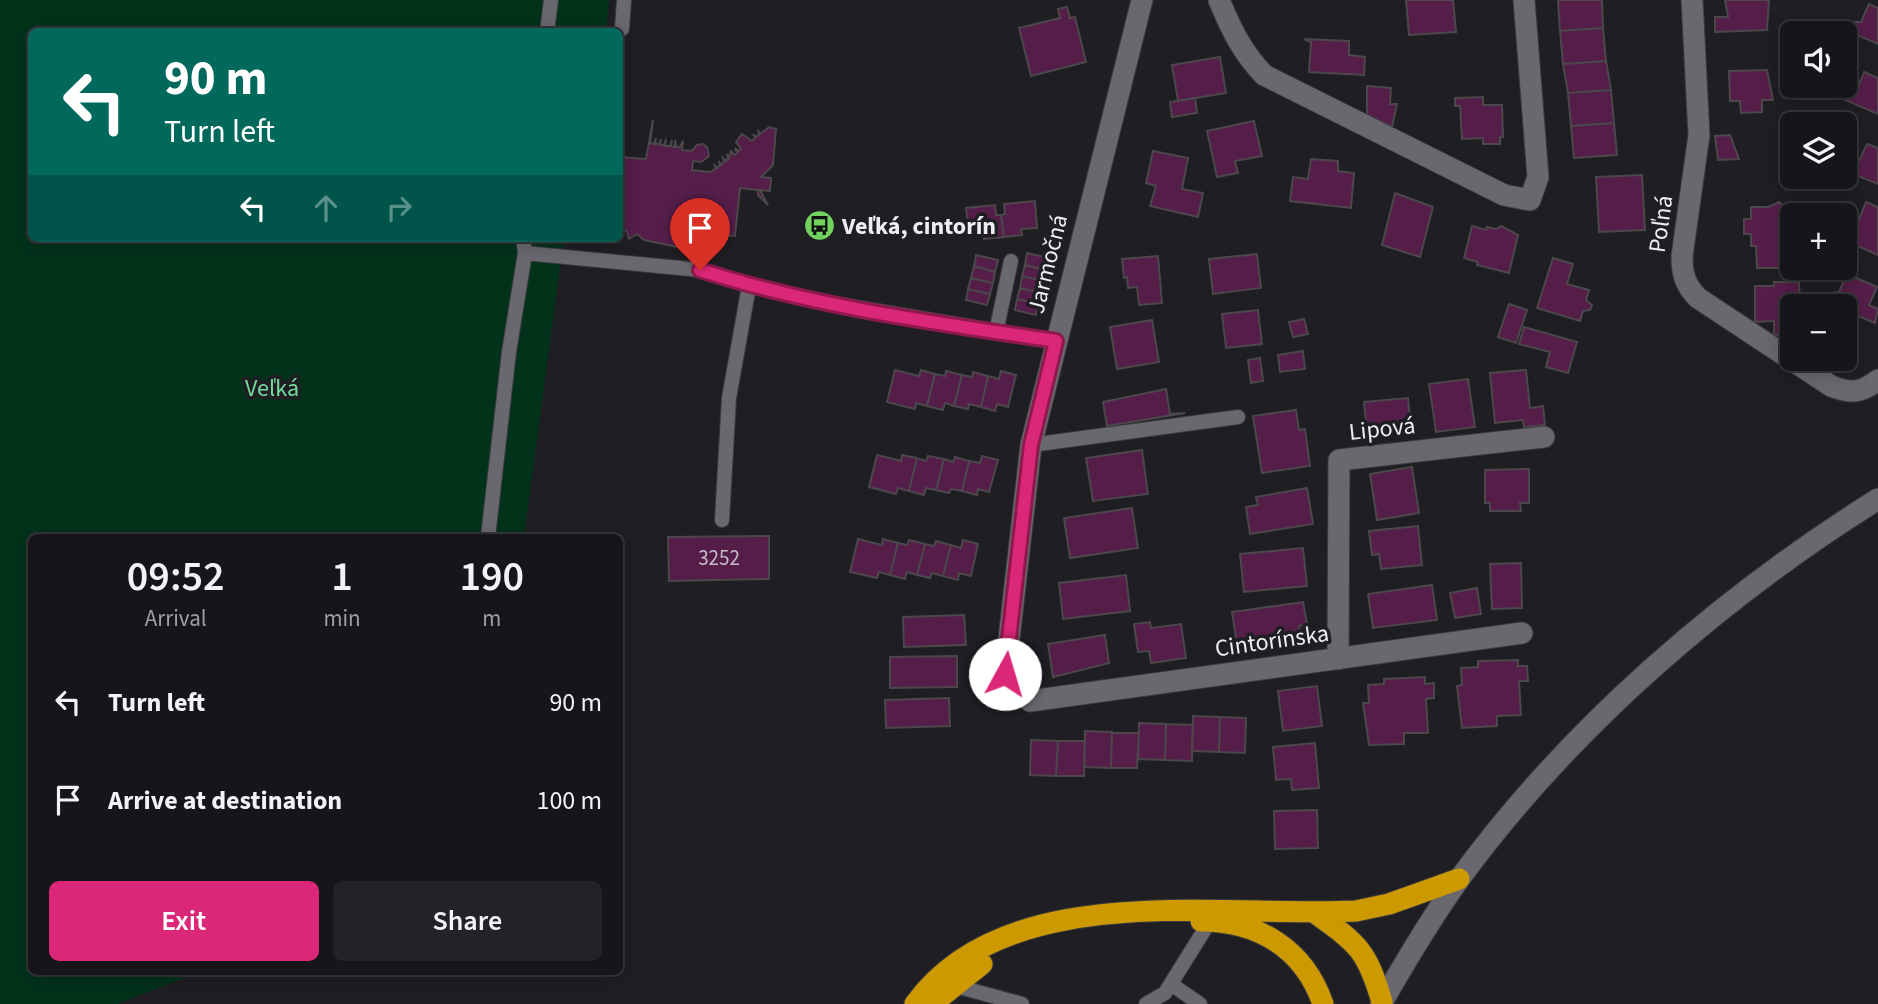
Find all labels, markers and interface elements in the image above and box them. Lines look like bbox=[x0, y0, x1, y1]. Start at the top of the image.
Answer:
map controls bbox=[1780, 21, 1857, 371]
button: sound bbox=[1780, 21, 1857, 98]
text: 90 m bbox=[164, 44, 268, 114]
icon: left bbox=[49, 56, 140, 147]
text: Turn left bbox=[164, 109, 275, 155]
button: layers bbox=[1780, 112, 1857, 189]
icon: left bbox=[234, 189, 272, 227]
icon: ahead bbox=[307, 189, 345, 227]
icon: right bbox=[380, 189, 418, 227]
street label: Poľná bbox=[1640, 193, 1682, 255]
pin bbox=[670, 198, 730, 270]
button: + bbox=[1780, 203, 1857, 280]
icon: arrive bbox=[681, 209, 719, 247]
bus stop icon: Veľká, cintorín bbox=[802, 209, 836, 243]
place label: Veľká, cintorín bbox=[841, 209, 996, 244]
street label: Jarmočná bbox=[1019, 211, 1077, 317]
button: − bbox=[1780, 294, 1857, 371]
park label: Veľká bbox=[245, 371, 299, 406]
street label: Lipová bbox=[1347, 408, 1417, 450]
house number: 3252 bbox=[698, 543, 740, 573]
text: 09:52 bbox=[127, 547, 225, 607]
text: 1 bbox=[331, 547, 353, 607]
text: 190 bbox=[460, 547, 524, 607]
text: Arrival bbox=[145, 602, 207, 635]
text: min bbox=[323, 602, 361, 635]
text: m bbox=[482, 602, 501, 635]
street label: Cintorínska bbox=[1213, 616, 1331, 666]
position arrow bbox=[968, 637, 1042, 711]
icon: left bbox=[49, 683, 87, 721]
text: Turn left bbox=[108, 684, 205, 721]
text: 90 m bbox=[549, 684, 602, 721]
icon: arrive bbox=[49, 781, 87, 819]
text: Arrive at destination bbox=[108, 782, 342, 819]
text: 100 m bbox=[536, 782, 602, 819]
button: Exit bbox=[49, 881, 319, 961]
button: Share bbox=[333, 881, 602, 961]

